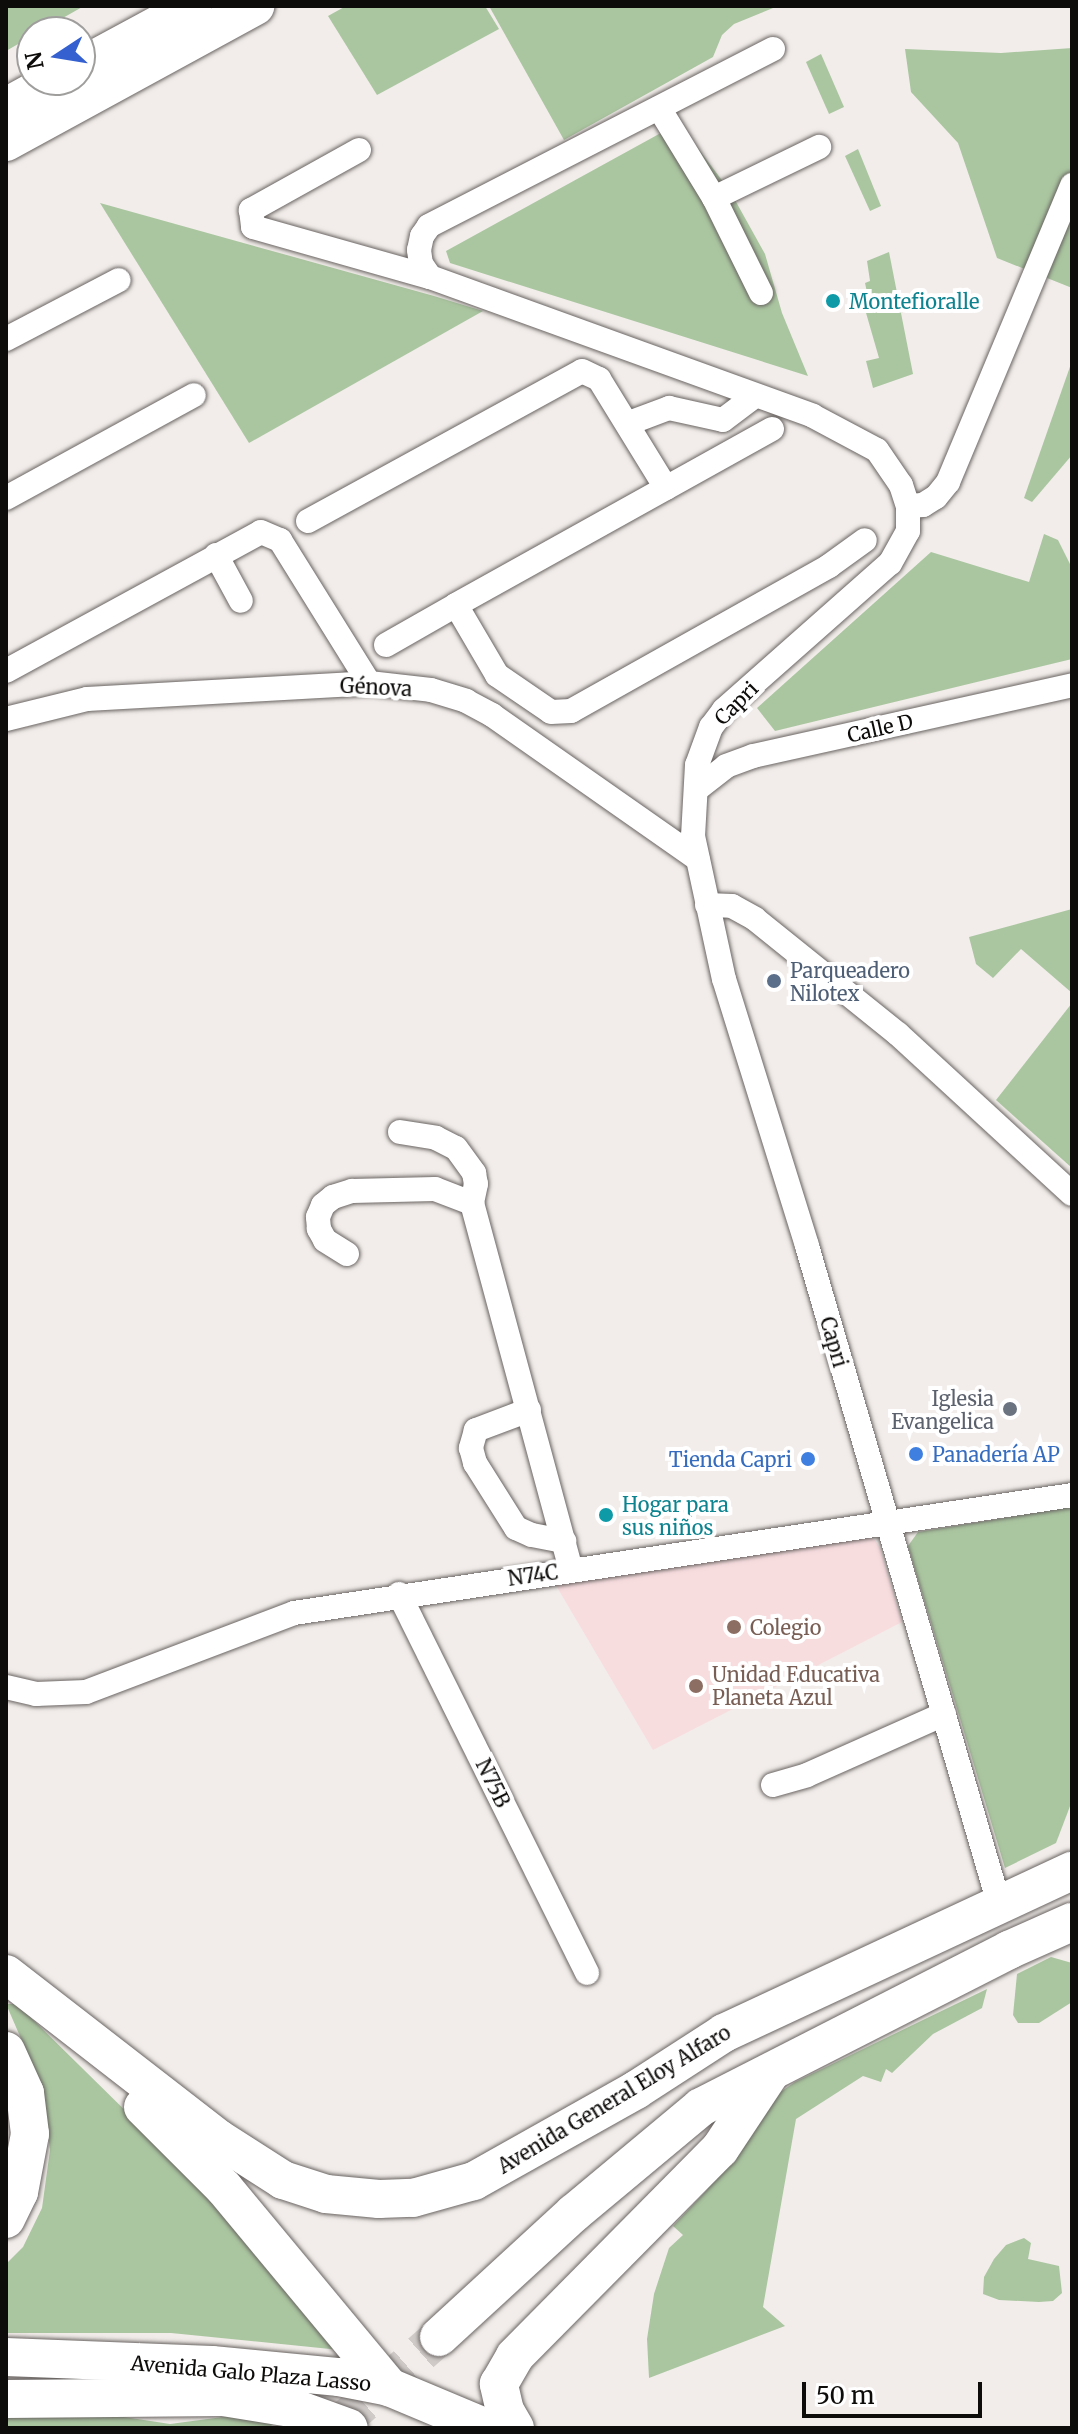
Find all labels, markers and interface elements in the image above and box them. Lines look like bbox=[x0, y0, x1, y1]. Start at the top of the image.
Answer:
north arrow bbox=[16, 16, 96, 96]
text: N bbox=[19, 49, 50, 72]
place label: Montefioralle bbox=[849, 289, 979, 313]
marker: Montefioralle bbox=[824, 292, 842, 310]
street label: Génova bbox=[339, 673, 413, 701]
street label: Capri bbox=[709, 676, 763, 730]
street label: Calle D bbox=[845, 709, 915, 747]
place label: Parqueadero Nilotex bbox=[790, 958, 910, 1005]
marker: Parqueadero Nilotex bbox=[765, 972, 783, 990]
street label: Capri bbox=[815, 1314, 853, 1370]
place label: Iglesia Evangelica bbox=[891, 1386, 994, 1433]
marker: Iglesia Evangelica bbox=[1001, 1400, 1019, 1418]
place label: Panadería AP bbox=[932, 1442, 1060, 1466]
marker: Panadería AP bbox=[907, 1445, 925, 1463]
place label: Tienda Capri bbox=[669, 1447, 792, 1471]
marker: Tienda Capri bbox=[799, 1450, 817, 1468]
place label: Hogar para sus niños bbox=[622, 1492, 729, 1539]
marker: Hogar para sus niños bbox=[597, 1506, 615, 1524]
street label: N74C bbox=[506, 1560, 560, 1590]
place label: Colegio bbox=[750, 1615, 821, 1639]
marker: Colegio bbox=[725, 1618, 743, 1636]
place label: Unidad Educativa Planeta Azul bbox=[712, 1662, 880, 1709]
marker: Unidad Educativa Planeta Azul bbox=[687, 1677, 705, 1695]
street label: N75B bbox=[471, 1755, 515, 1811]
street label: Avenida General Eloy Alfaro bbox=[493, 2020, 735, 2178]
street label: Avenida Galo Plaza Lasso bbox=[130, 2351, 372, 2395]
scale bar bbox=[806, 2366, 986, 2416]
text: 50 m bbox=[816, 2380, 875, 2411]

